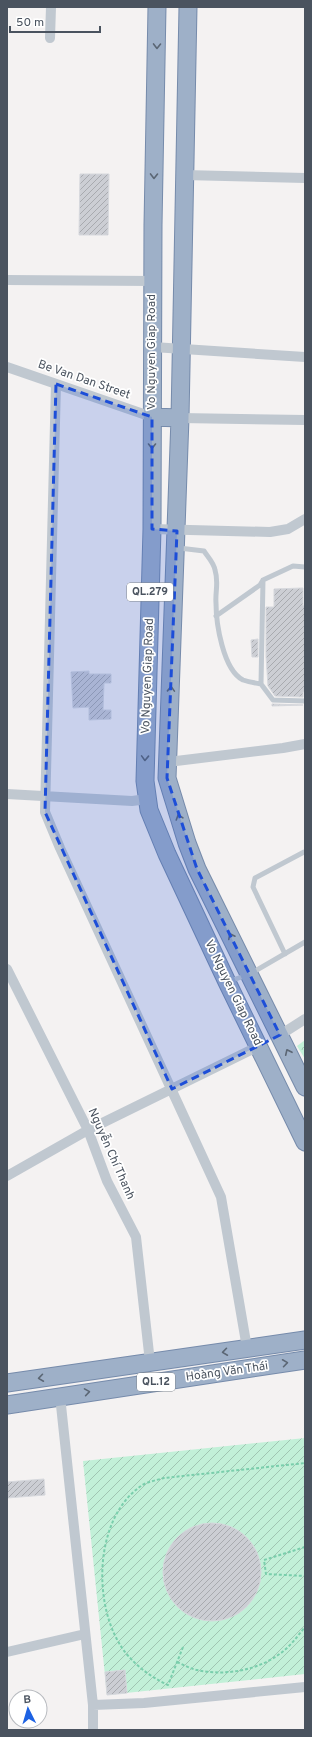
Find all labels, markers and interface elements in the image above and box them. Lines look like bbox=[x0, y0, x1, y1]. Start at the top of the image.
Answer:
scale bar bbox=[10, 8, 100, 34]
text: 50 m bbox=[16, 15, 44, 31]
one-way arrow bbox=[153, 43, 161, 49]
one-way arrow bbox=[150, 173, 158, 179]
street label: Vo Nguyen Giap Road bbox=[144, 294, 160, 410]
street label: Be Van Dan Street bbox=[36, 357, 132, 403]
one-way arrow bbox=[148, 443, 156, 449]
road number: QL.279 bbox=[127, 583, 173, 601]
street label: Vo Nguyen Giap Road bbox=[138, 618, 158, 734]
one-way arrow bbox=[167, 686, 175, 692]
one-way arrow bbox=[141, 755, 149, 761]
one-way arrow bbox=[175, 814, 184, 821]
one-way arrow bbox=[228, 932, 235, 940]
street label: Vo Nguyen Giap Road bbox=[200, 937, 266, 1049]
one-way arrow bbox=[285, 1049, 293, 1057]
street label: Nguyễn Chí Thanh bbox=[84, 1106, 138, 1202]
one-way arrow bbox=[222, 1347, 228, 1356]
street label: Hoàng Văn Thái bbox=[185, 1358, 269, 1386]
one-way arrow bbox=[282, 1359, 288, 1368]
one-way arrow bbox=[38, 1373, 44, 1382]
road number: QL.12 bbox=[137, 1373, 175, 1391]
one-way arrow bbox=[84, 1388, 90, 1397]
north arrow bbox=[8, 1689, 48, 1729]
text: B bbox=[23, 1693, 32, 1707]

